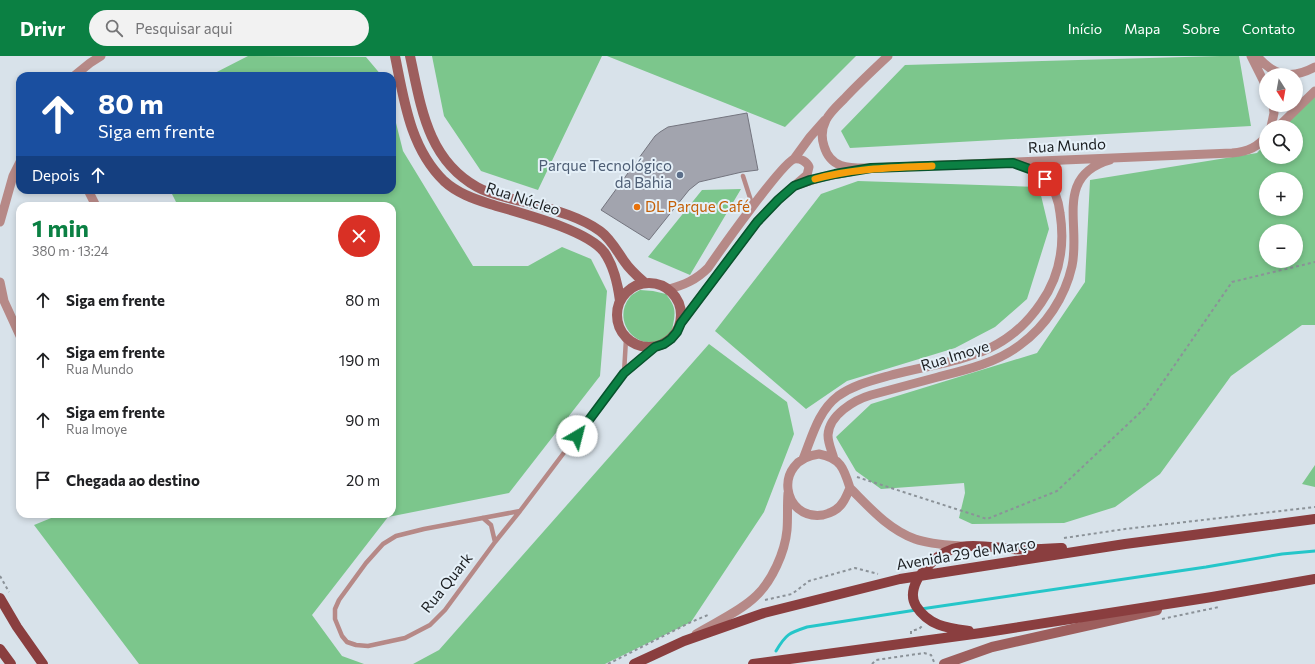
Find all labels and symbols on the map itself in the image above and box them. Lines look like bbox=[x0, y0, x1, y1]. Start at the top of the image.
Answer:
north arrow bbox=[1259, 68, 1303, 112]
street label: Rua Mundo bbox=[1028, 134, 1106, 156]
place label: Parque Tecnológico da Bahia bbox=[539, 156, 672, 191]
pin bbox=[1028, 162, 1062, 196]
marker: Parque Tecnológico da Bahia bbox=[675, 170, 685, 180]
street label: Rua Núcleo bbox=[484, 178, 563, 218]
place label: DL Parque Café bbox=[645, 197, 750, 215]
marker: DL Parque Café bbox=[632, 202, 642, 212]
street label: Rua Imoye bbox=[918, 336, 991, 374]
position arrow bbox=[556, 415, 598, 457]
street label: Avenida 29 de Março bbox=[895, 533, 1037, 573]
street label: Rua Quark bbox=[417, 549, 476, 616]

